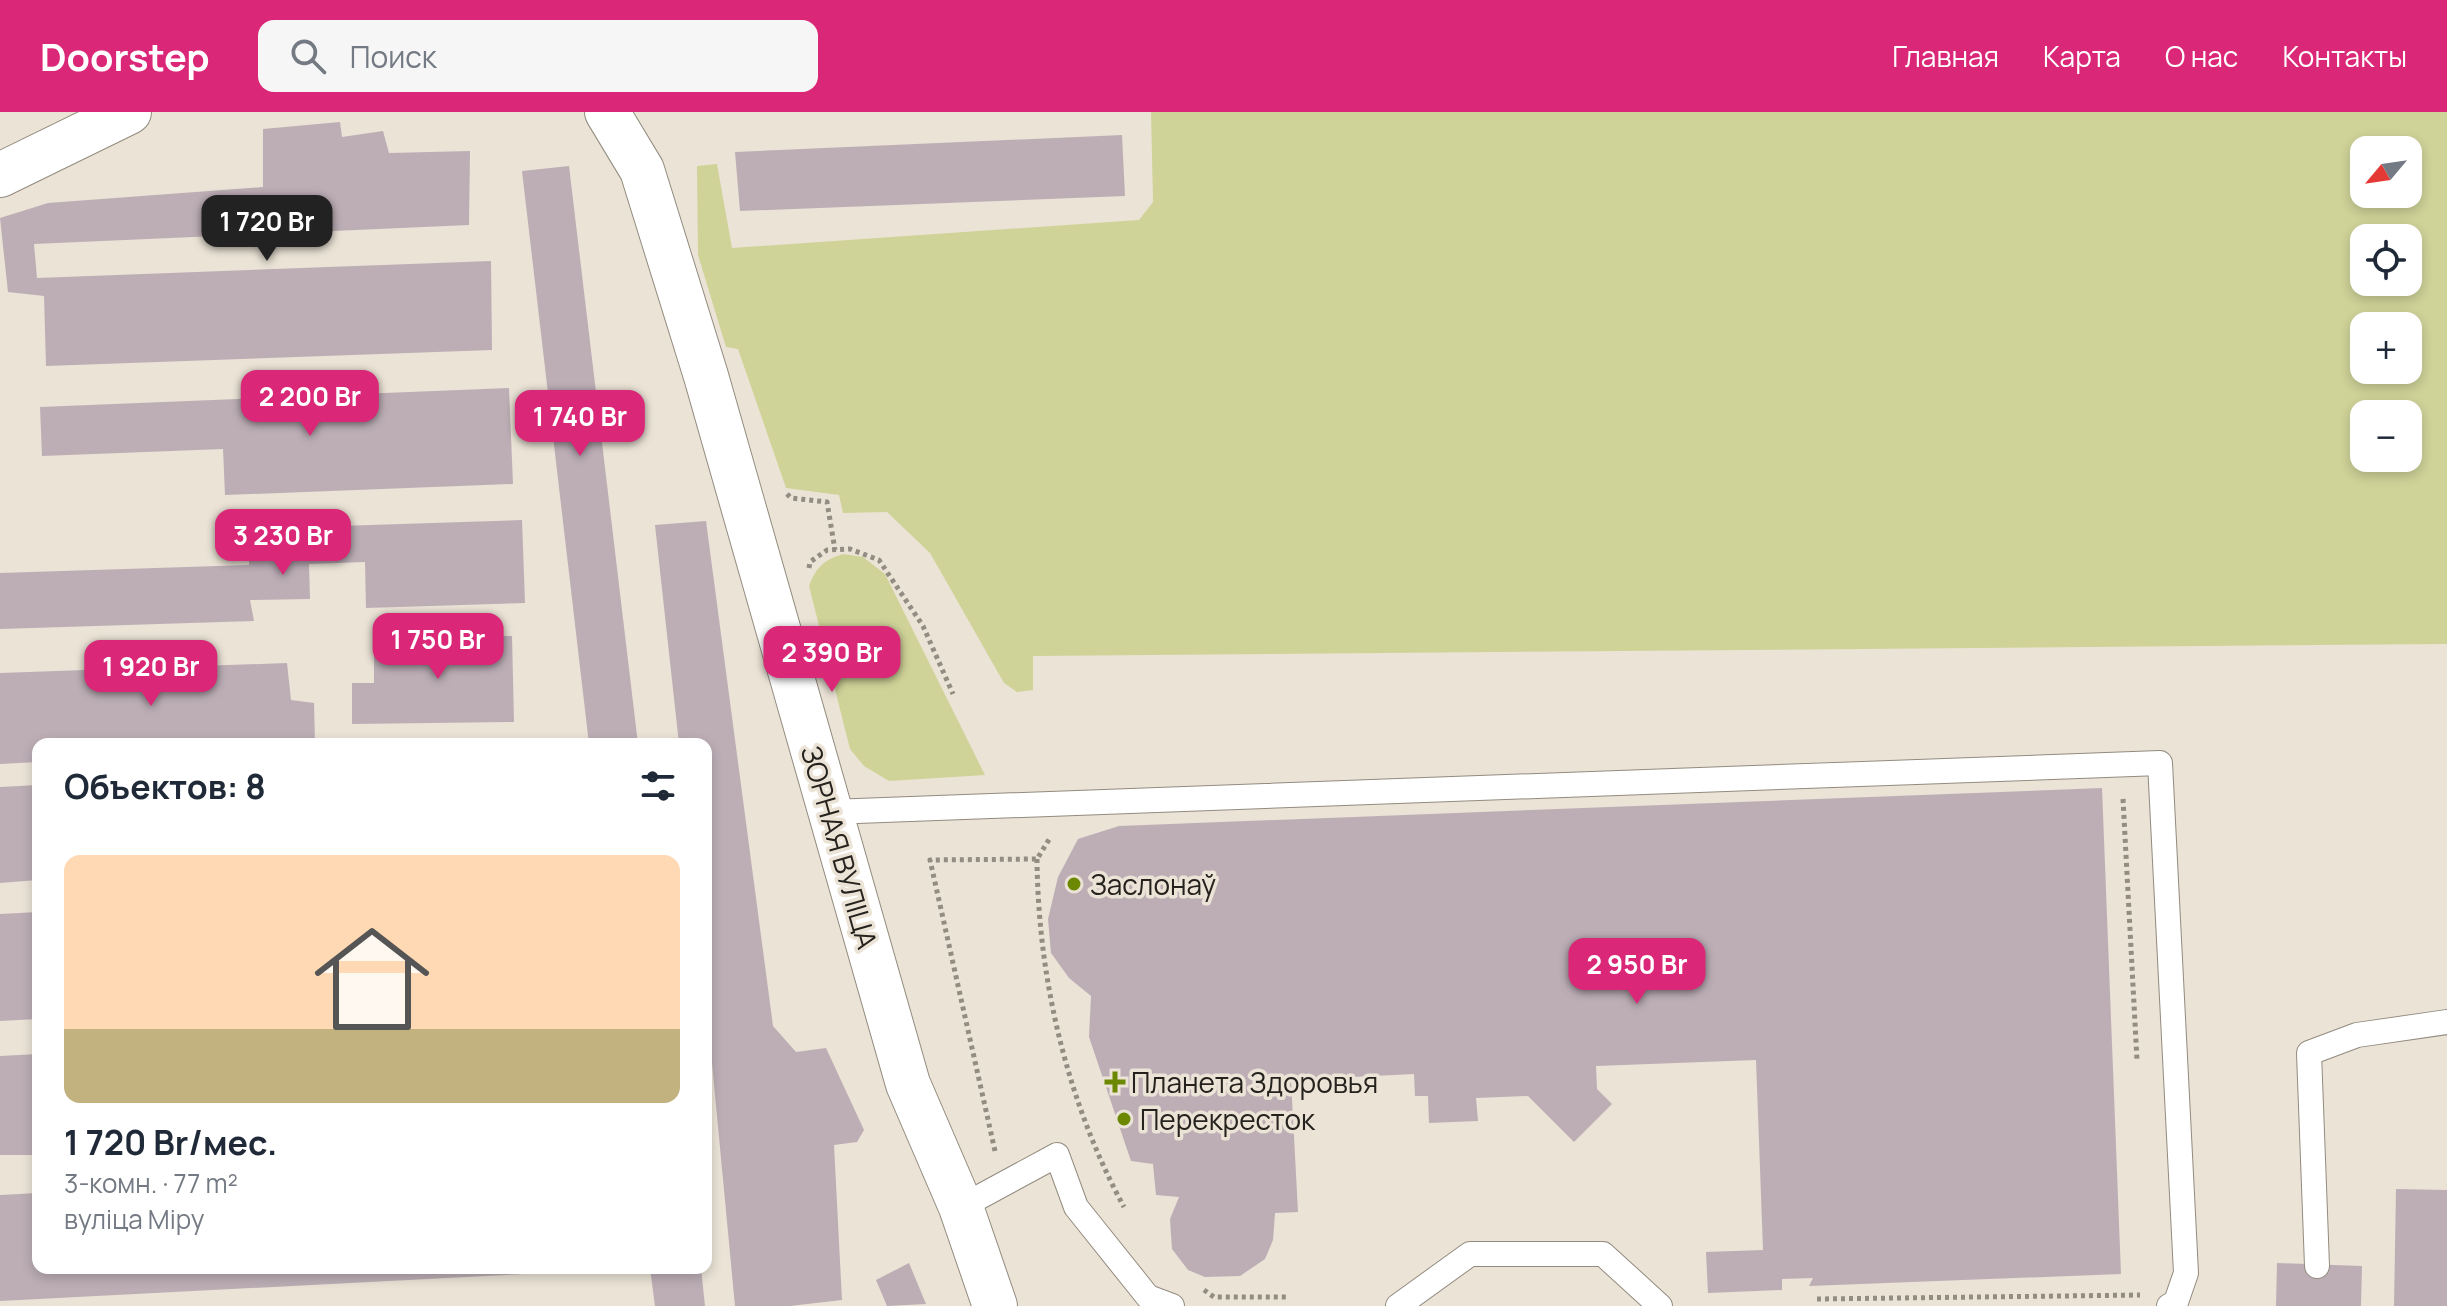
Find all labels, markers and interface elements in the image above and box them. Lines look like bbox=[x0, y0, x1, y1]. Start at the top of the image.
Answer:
search box bbox=[258, 20, 818, 92]
text: Doorstep bbox=[40, 30, 210, 82]
icon: search bbox=[286, 34, 330, 78]
text: Поиск bbox=[350, 36, 437, 77]
text: Главная bbox=[1892, 37, 1999, 75]
text: Карта bbox=[2043, 37, 2121, 75]
text: О нас bbox=[2165, 37, 2238, 75]
text: Контакты bbox=[2282, 37, 2407, 75]
north arrow bbox=[2350, 136, 2422, 208]
map controls bbox=[2350, 136, 2422, 472]
pin: 1 720 Br bbox=[184, 195, 350, 263]
text: 1 720 Br bbox=[219, 203, 315, 239]
button: locate bbox=[2350, 224, 2422, 296]
button: + bbox=[2350, 312, 2422, 384]
pin: 2 200 Br bbox=[227, 370, 393, 438]
text: 2 200 Br bbox=[259, 378, 361, 414]
pin: 1 740 Br bbox=[497, 390, 663, 458]
text: 1 740 Br bbox=[533, 398, 627, 434]
button: − bbox=[2350, 400, 2422, 472]
pin: 3 230 Br bbox=[200, 509, 366, 577]
text: 3 230 Br bbox=[233, 517, 333, 553]
pin: 1 750 Br bbox=[355, 613, 521, 681]
text: 1 750 Br bbox=[391, 621, 485, 657]
pin: 2 390 Br bbox=[749, 626, 915, 694]
text: 2 390 Br bbox=[781, 634, 883, 670]
pin: 1 920 Br bbox=[68, 640, 234, 708]
text: 1 920 Br bbox=[102, 648, 200, 684]
street label: ЗОРНАЯ ВУЛІЦА bbox=[793, 741, 887, 953]
text: Объектов: 8 bbox=[64, 763, 266, 809]
icon: filters bbox=[636, 764, 680, 808]
place label: Заслонаў bbox=[1090, 865, 1216, 903]
marker: Заслонаў bbox=[1065, 875, 1083, 893]
icon: home bbox=[300, 907, 444, 1051]
pin: 2 950 Br bbox=[1554, 938, 1720, 1006]
text: 2 950 Br bbox=[1586, 946, 1688, 982]
place label: Планета Здоровья bbox=[1131, 1063, 1378, 1101]
marker: Планета Здоровья bbox=[1106, 1073, 1124, 1091]
place label: Перекресток bbox=[1140, 1100, 1316, 1138]
marker: Перекресток bbox=[1115, 1110, 1133, 1128]
text: 1 720 Br/мес. bbox=[64, 1119, 277, 1165]
text: 3-комн. · 77 m² bbox=[64, 1165, 238, 1201]
text: вуліца Міру bbox=[64, 1201, 204, 1237]

